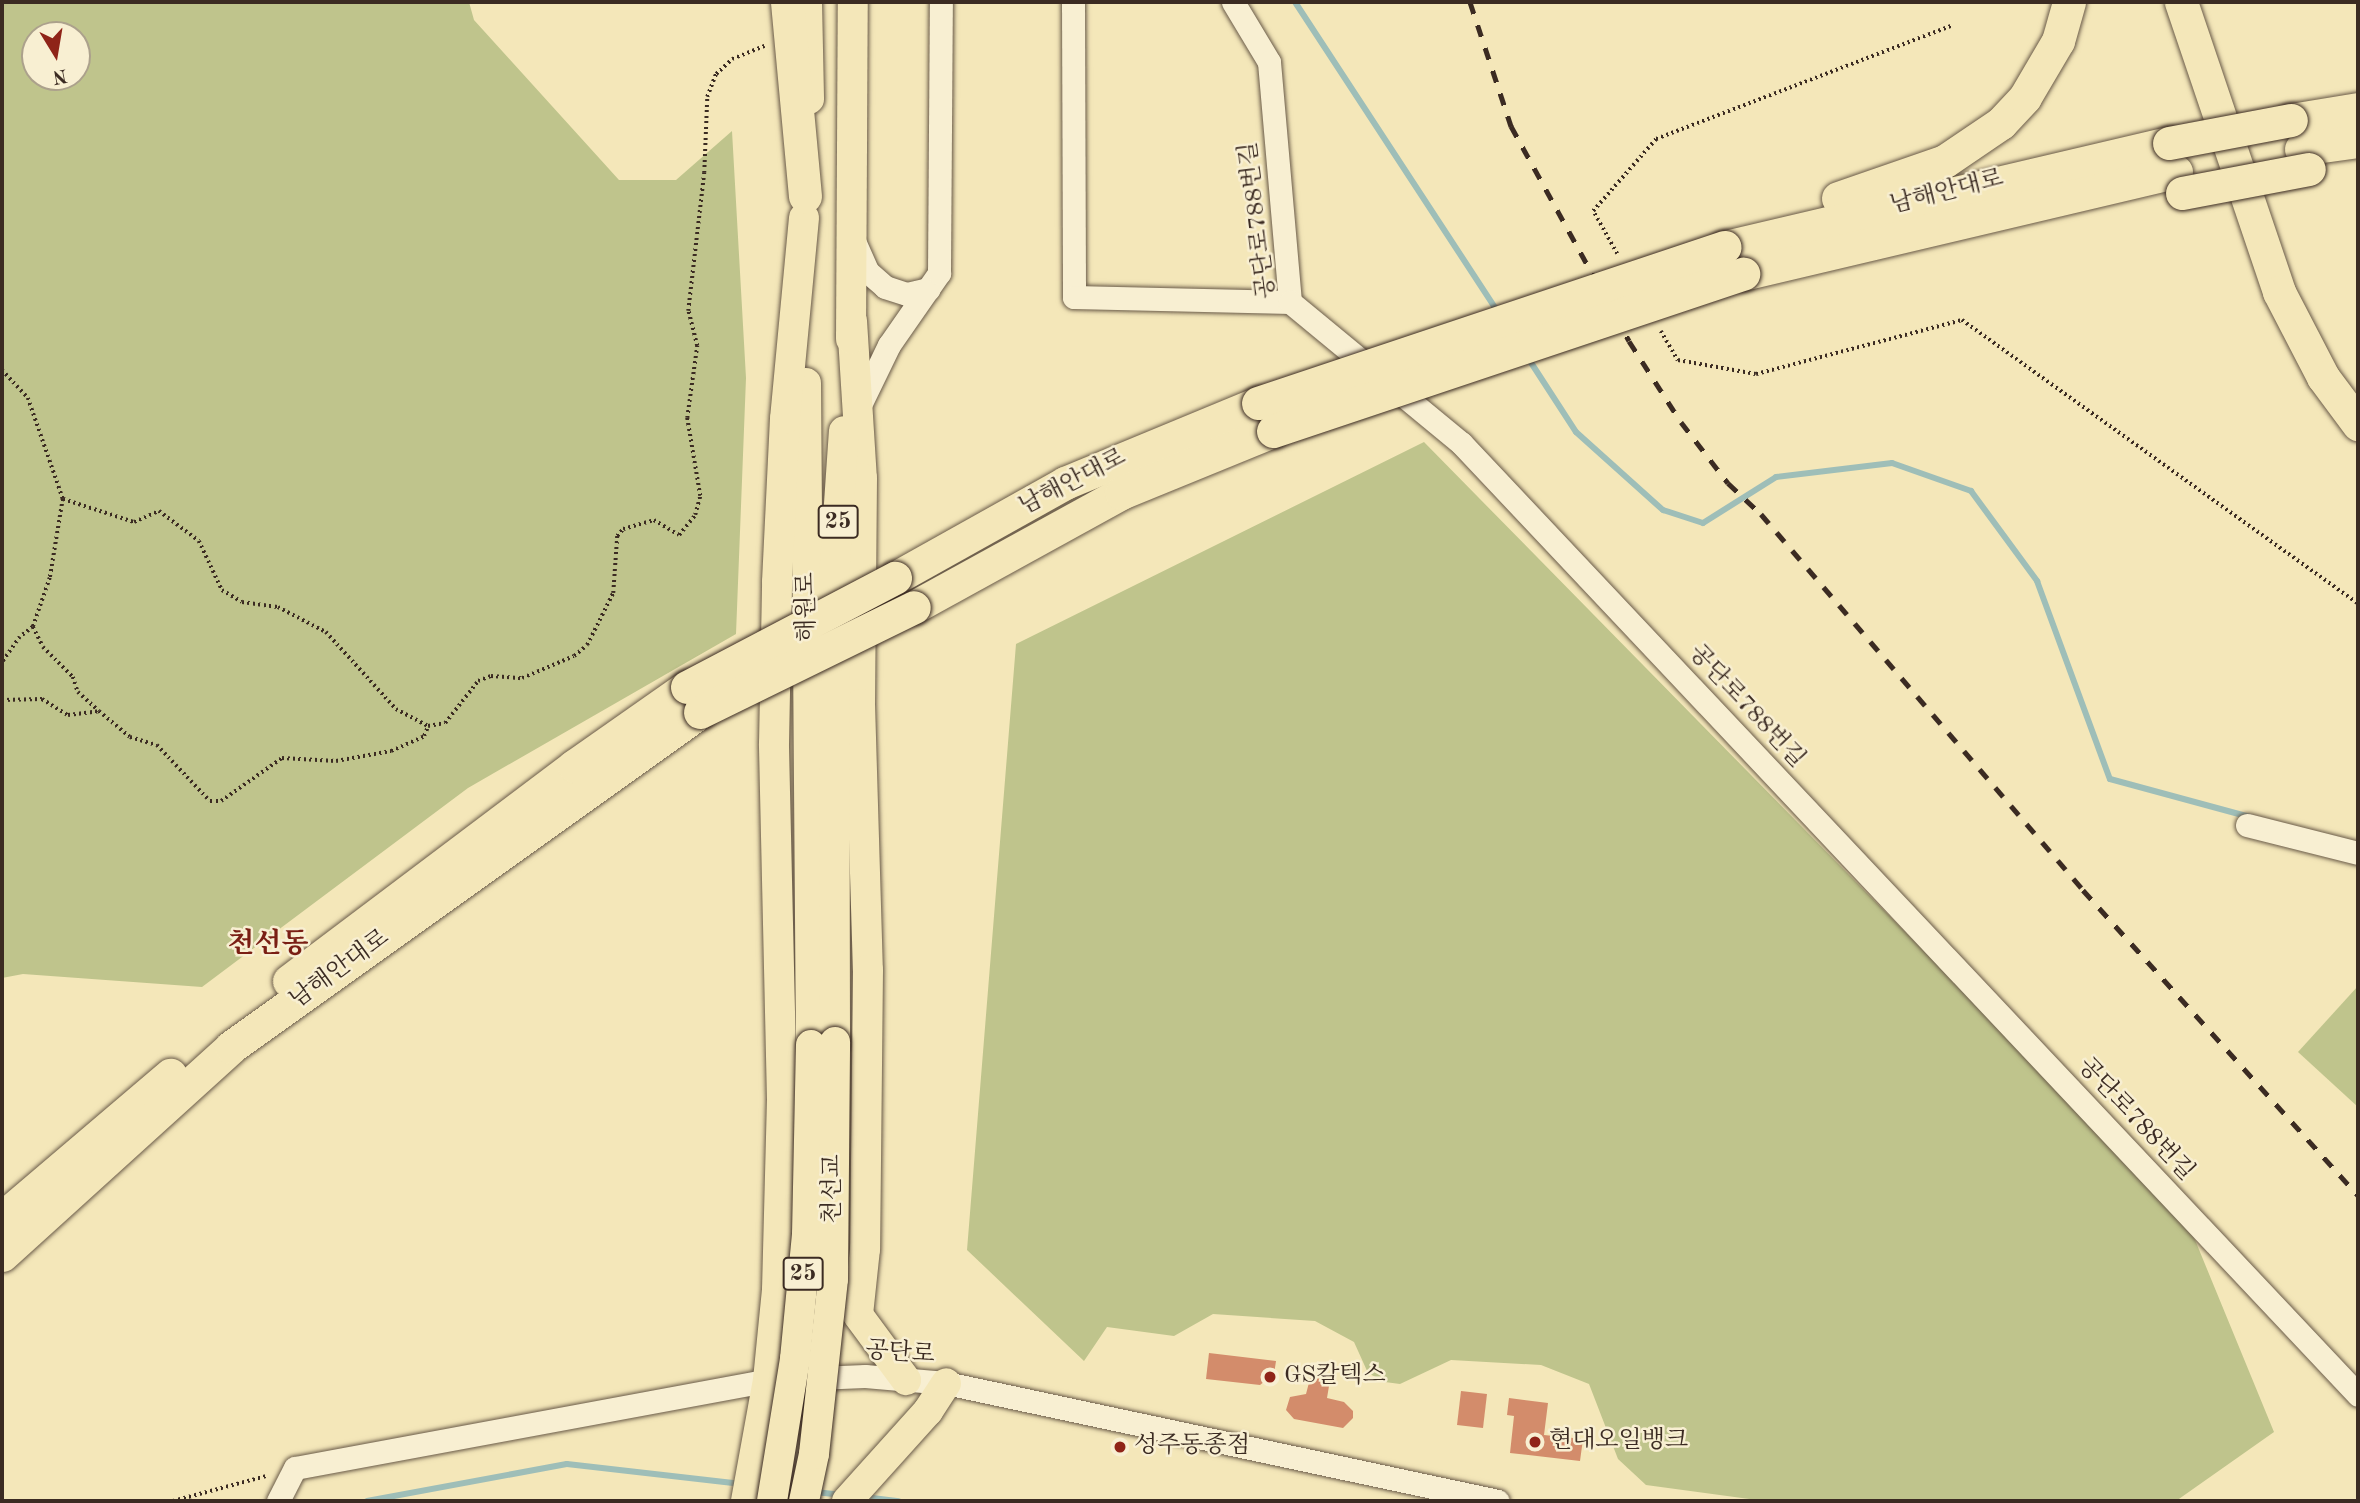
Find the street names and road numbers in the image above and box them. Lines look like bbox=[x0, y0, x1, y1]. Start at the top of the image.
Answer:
street label: 공단로788번길 bbox=[1235, 140, 1283, 300]
street label: 남해안대로 bbox=[1887, 165, 2007, 221]
street label: 남해안대로 bbox=[1015, 444, 1131, 522]
road number: 25 bbox=[817, 502, 859, 542]
street label: 해원로 bbox=[793, 572, 823, 642]
street label: 공단로788번길 bbox=[1682, 640, 1810, 774]
street label: 남해안대로 bbox=[285, 924, 395, 1016]
street label: 공단로788번길 bbox=[2071, 1053, 2199, 1187]
street label: 천선교 bbox=[820, 1154, 848, 1224]
road number: 25 bbox=[782, 1254, 824, 1294]
street label: 공단로 bbox=[864, 1337, 936, 1371]

